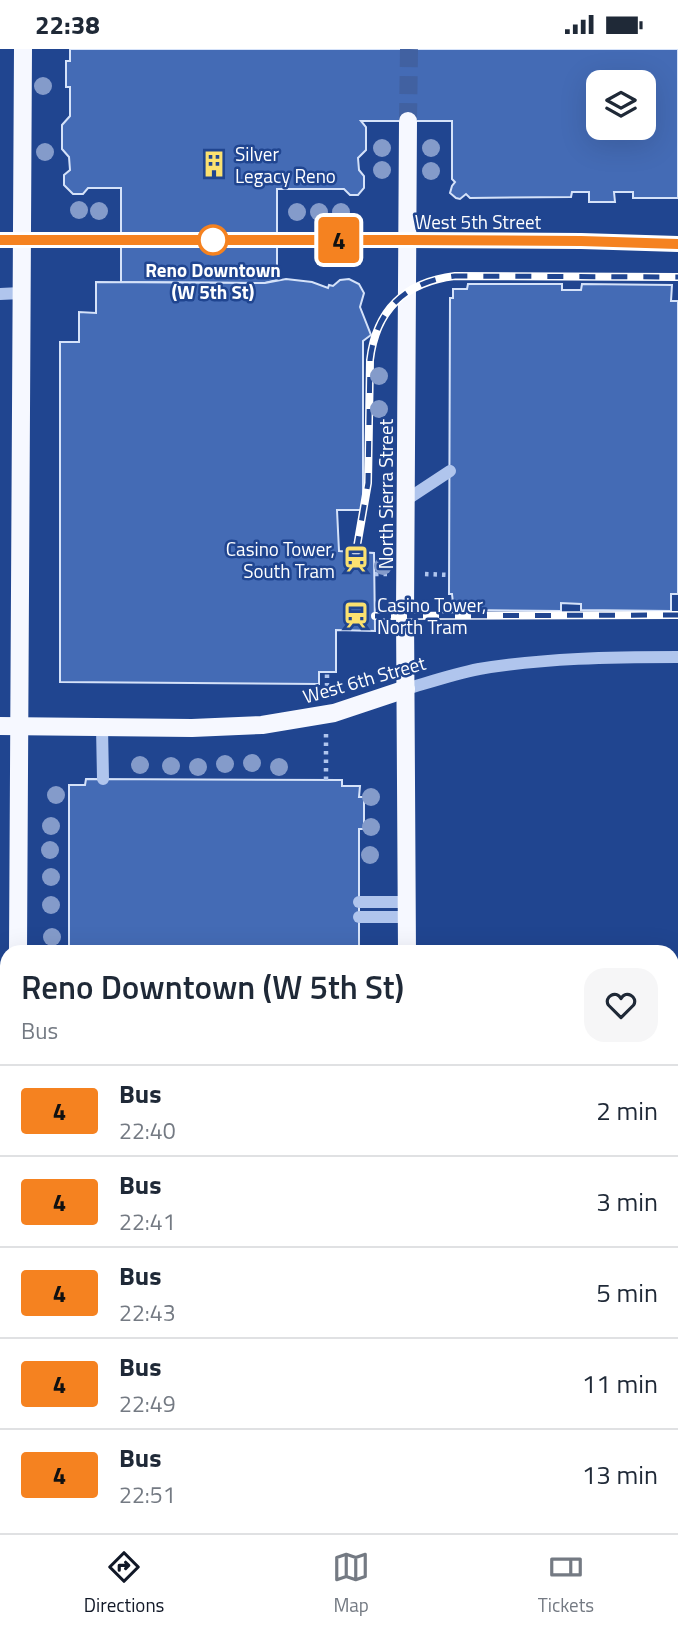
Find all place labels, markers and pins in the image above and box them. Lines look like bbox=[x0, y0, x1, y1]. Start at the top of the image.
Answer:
place label: Silver Legacy Reno bbox=[235, 139, 336, 190]
building icon: Silver Legacy Reno bbox=[199, 149, 229, 179]
marker: Reno Downtown (W 5th St) bbox=[198, 225, 228, 255]
place label: Reno Downtown (W 5th St) bbox=[145, 255, 281, 306]
place label: Casino Tower, South Tram bbox=[226, 534, 335, 585]
station icon: Casino Tower, South Tram bbox=[341, 544, 371, 574]
place label: Casino Tower, North Tram bbox=[377, 590, 486, 641]
station icon: Casino Tower, North Tram bbox=[341, 600, 371, 630]

